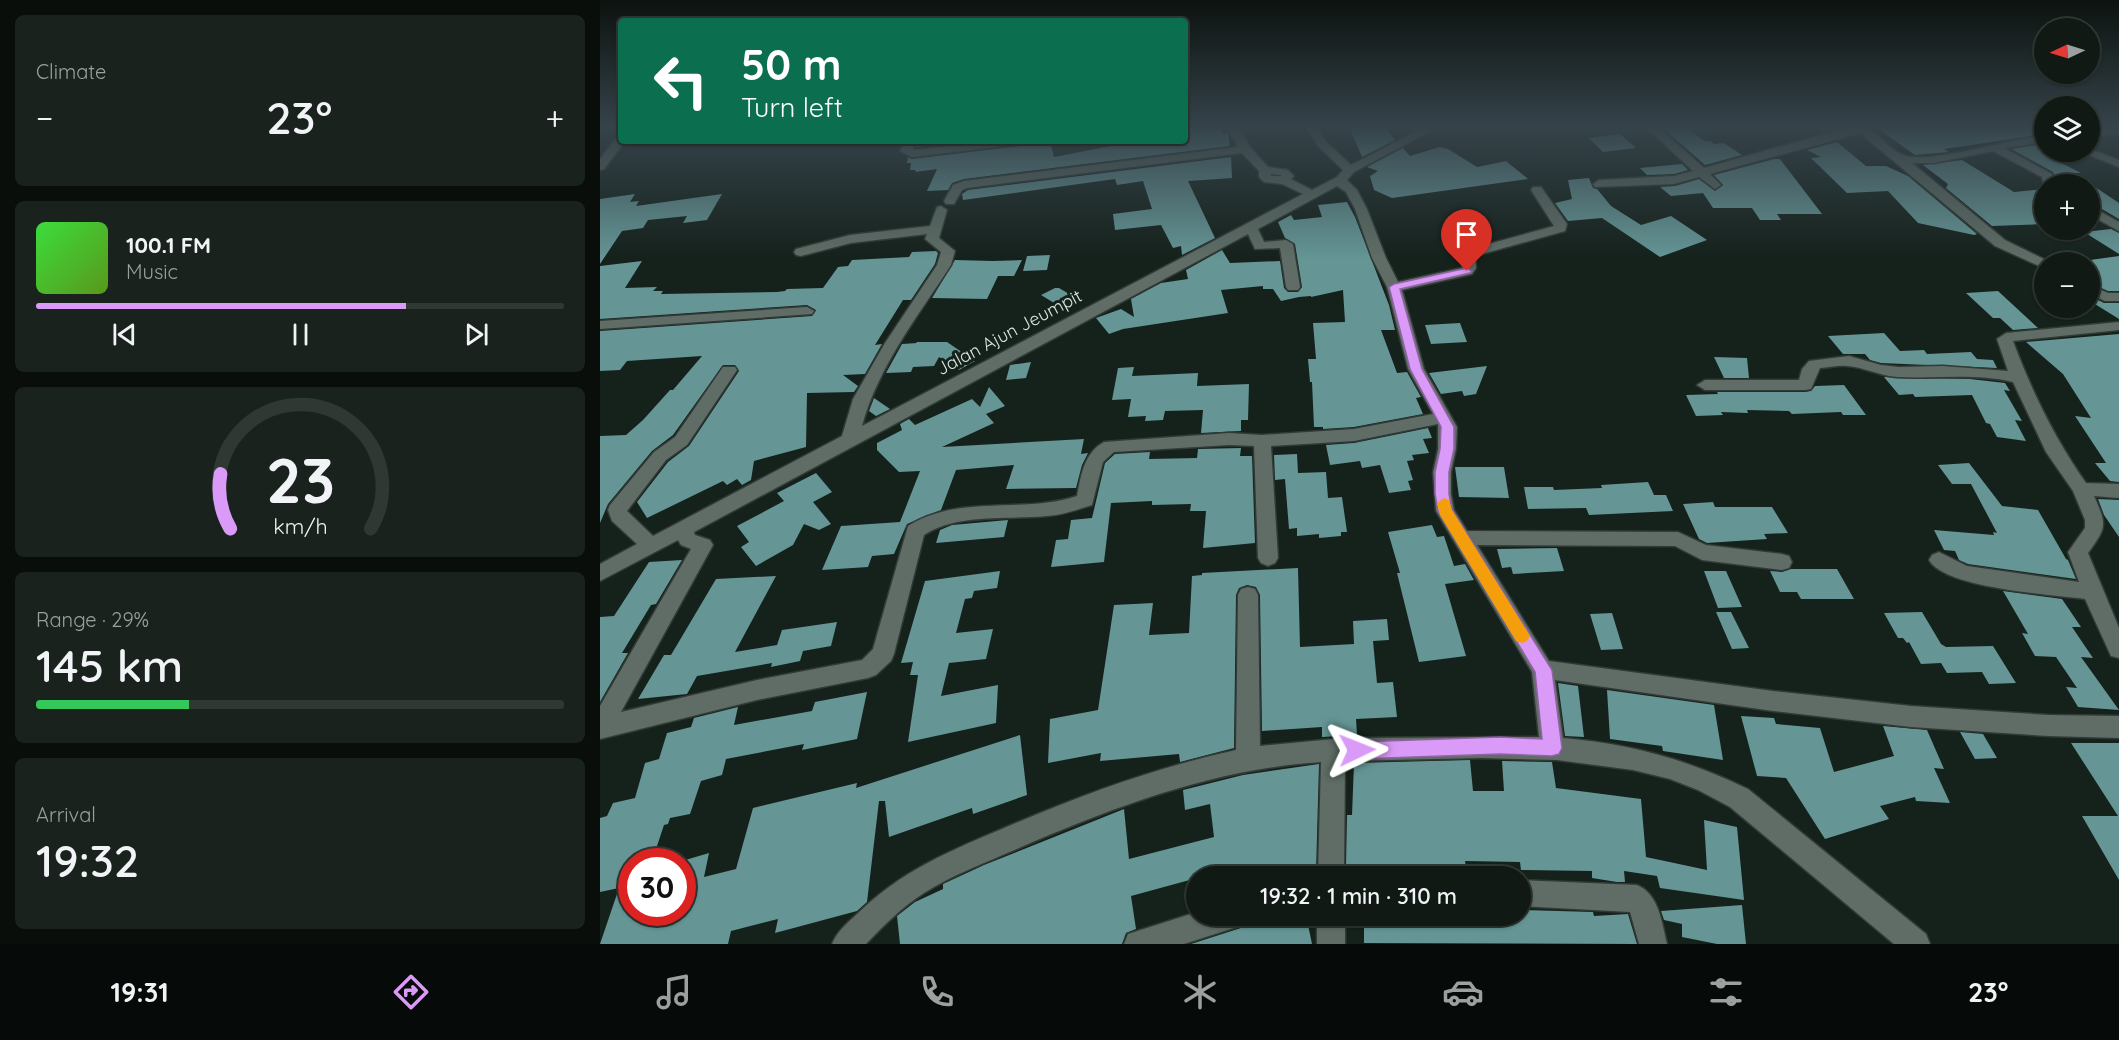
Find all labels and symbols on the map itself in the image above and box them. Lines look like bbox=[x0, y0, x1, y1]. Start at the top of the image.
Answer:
north arrow bbox=[2034, 18, 2100, 84]
pin bbox=[1441, 209, 1492, 271]
street label: Jalan Ajun Jeumpit bbox=[932, 284, 1086, 380]
position arrow bbox=[1325, 718, 1389, 782]
speed limit sign: 30 bbox=[618, 848, 696, 926]

